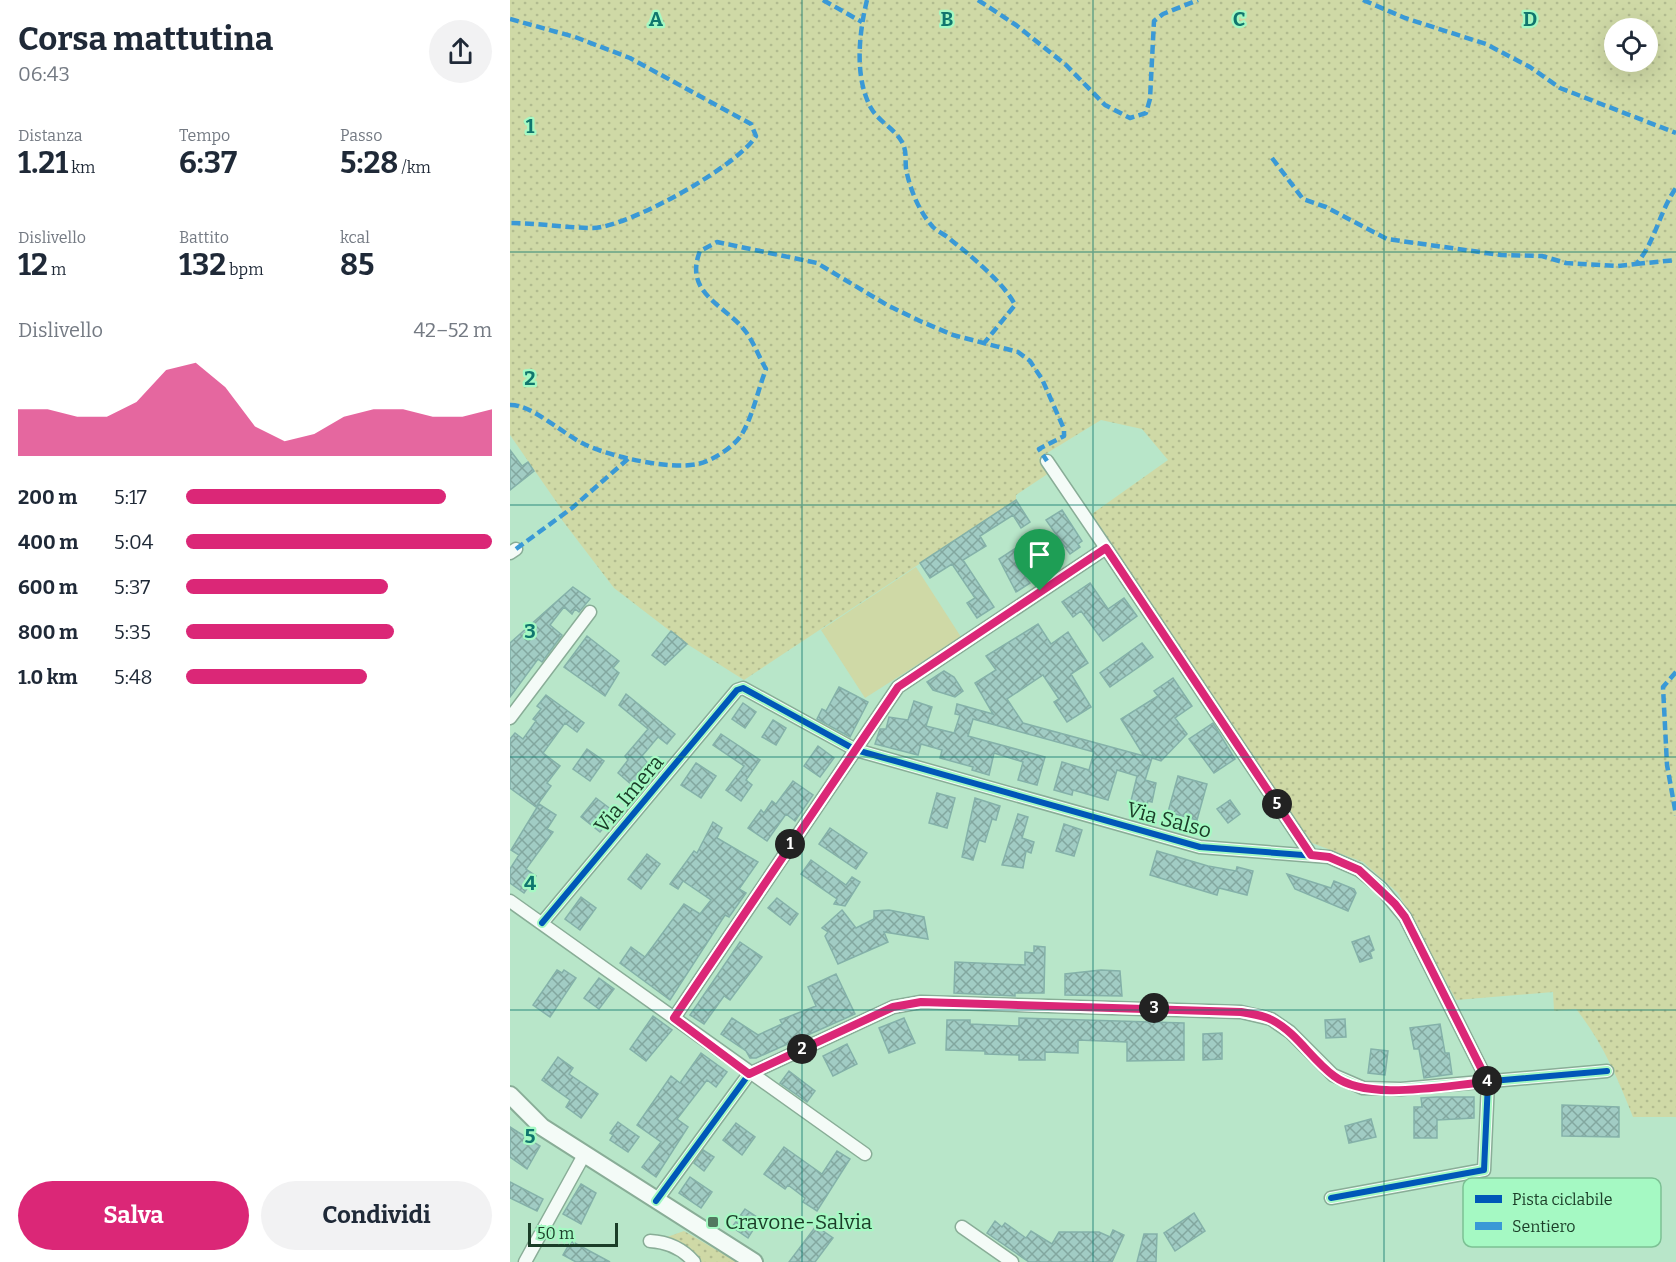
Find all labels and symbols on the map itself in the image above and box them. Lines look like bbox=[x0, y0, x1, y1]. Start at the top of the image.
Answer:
text: A bbox=[649, 7, 664, 31]
text: B bbox=[941, 7, 954, 31]
text: C bbox=[1233, 7, 1245, 31]
text: D bbox=[1523, 7, 1537, 31]
text: 1 bbox=[526, 114, 535, 138]
text: 2 bbox=[524, 366, 536, 390]
pin bbox=[1014, 529, 1065, 591]
text: 3 bbox=[524, 619, 536, 643]
street label: Via Imera bbox=[589, 749, 670, 838]
pin: 5 bbox=[1262, 789, 1292, 819]
street label: Via Salso bbox=[1124, 796, 1214, 844]
pin: 1 bbox=[775, 829, 805, 859]
text: 4 bbox=[524, 871, 536, 895]
pin: 3 bbox=[1139, 993, 1169, 1023]
pin: 2 bbox=[787, 1034, 817, 1064]
pin: 4 bbox=[1472, 1066, 1502, 1096]
text: 5 bbox=[525, 1124, 536, 1148]
legend bbox=[1463, 1178, 1661, 1247]
text: Pista ciclabile bbox=[1512, 1190, 1613, 1209]
place label: Cravone-Salvia bbox=[725, 1209, 873, 1235]
marker: Cravone-Salvia bbox=[706, 1215, 720, 1229]
text: Sentiero bbox=[1512, 1217, 1575, 1236]
scale bar bbox=[528, 1220, 618, 1248]

